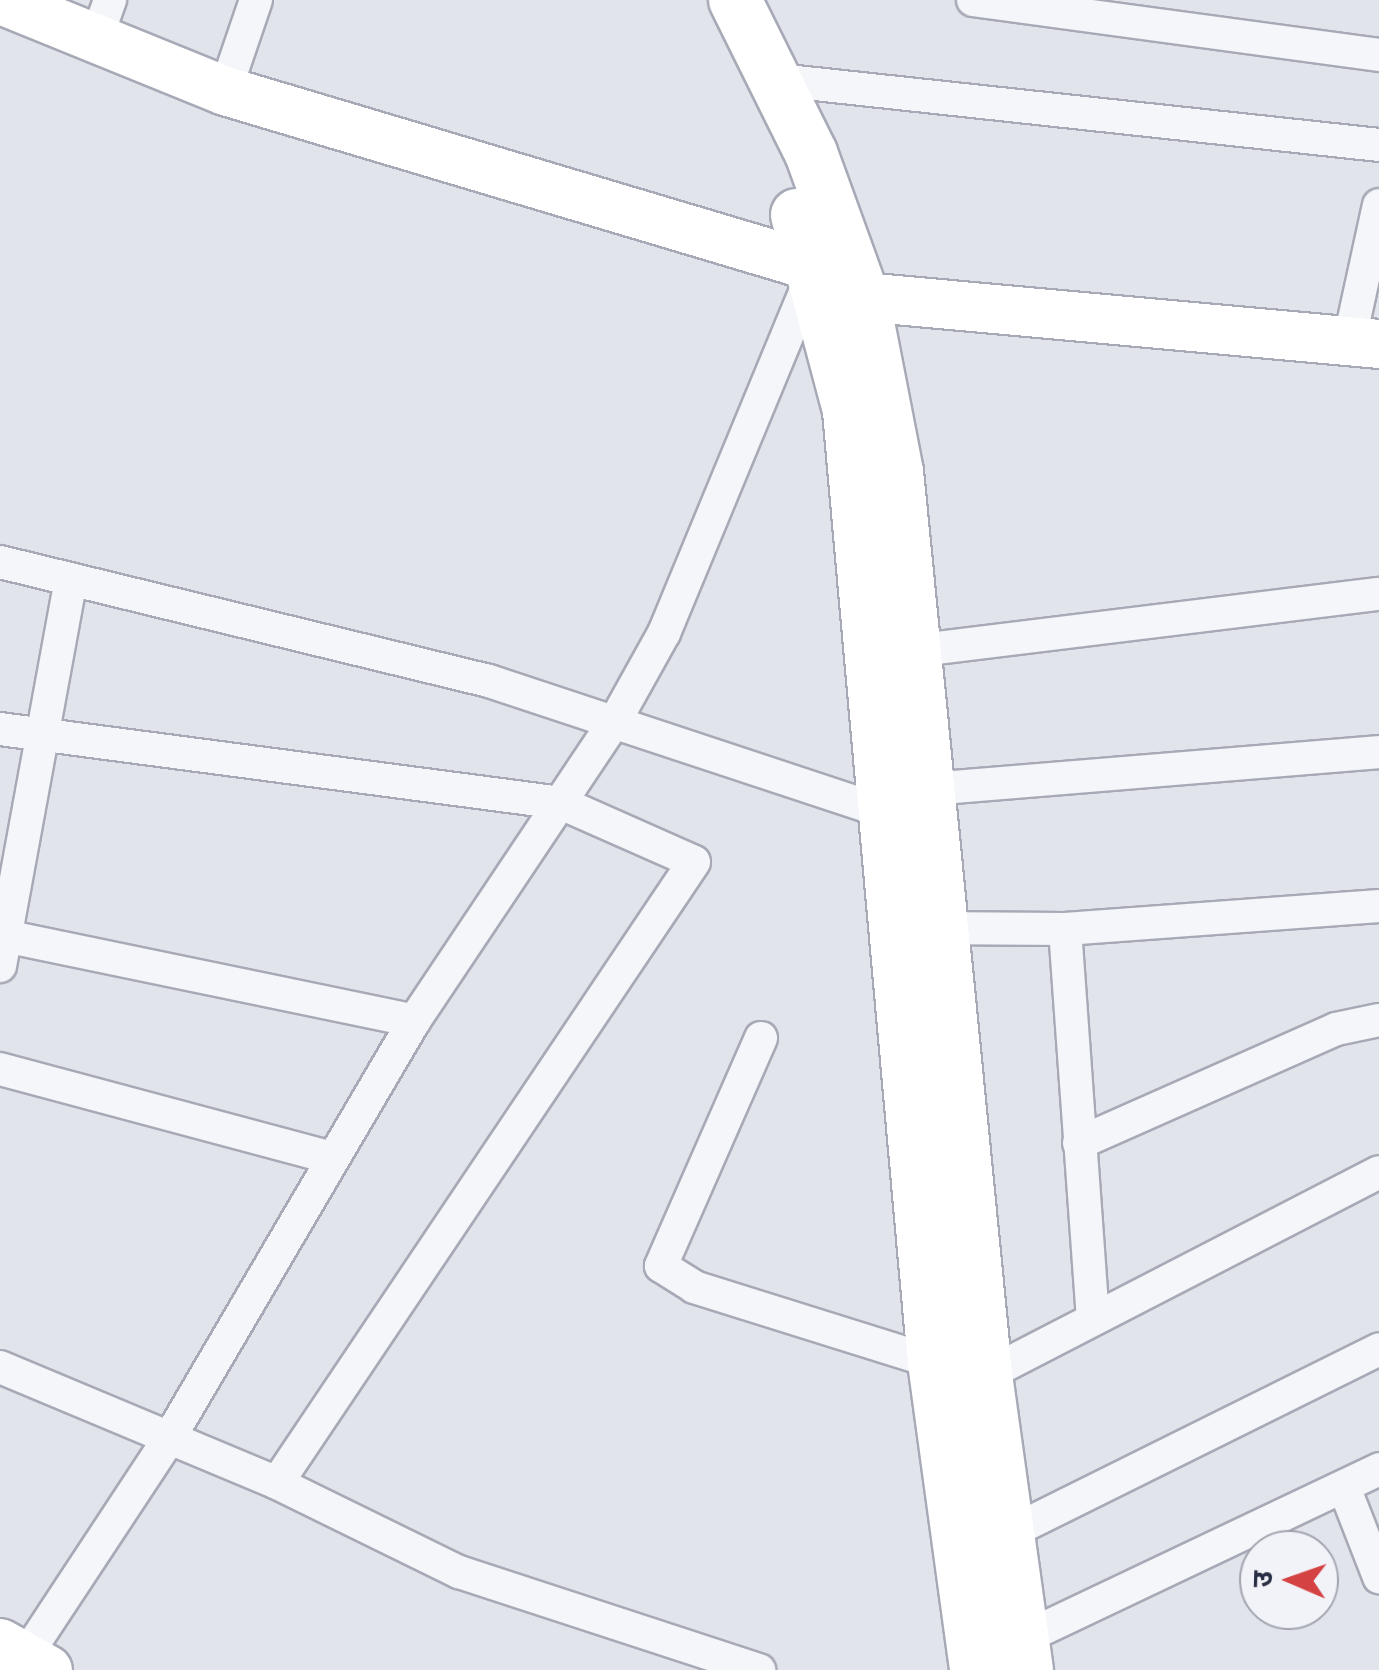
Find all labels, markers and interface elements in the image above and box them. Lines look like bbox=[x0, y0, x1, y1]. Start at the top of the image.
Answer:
north arrow bbox=[1239, 1530, 1339, 1630]
text: उ bbox=[1242, 1570, 1280, 1588]

